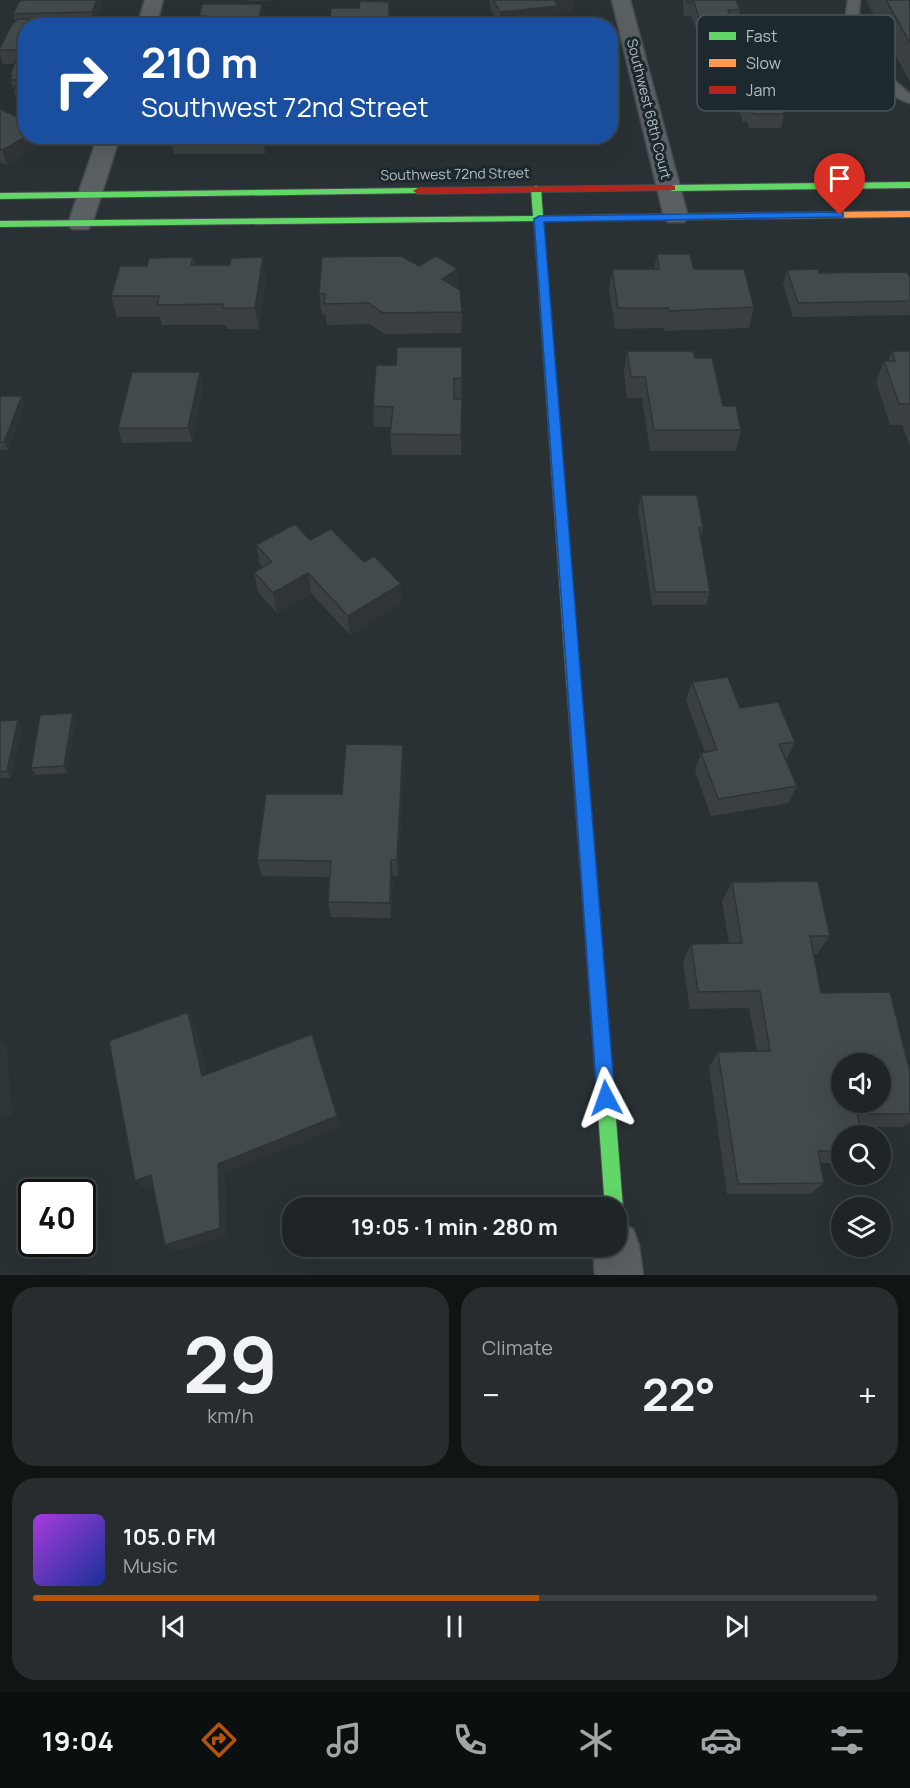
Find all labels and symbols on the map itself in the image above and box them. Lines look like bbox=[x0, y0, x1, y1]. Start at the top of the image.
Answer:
legend bbox=[697, 15, 895, 111]
text: Fast bbox=[746, 25, 777, 47]
street label: Southwest 68th Court bbox=[623, 37, 676, 182]
text: Slow bbox=[746, 52, 781, 74]
text: Jam bbox=[746, 79, 776, 101]
pin bbox=[814, 153, 865, 215]
street label: Southwest 72nd Street bbox=[380, 163, 530, 184]
position arrow bbox=[574, 1066, 638, 1130]
speed limit sign: 40 bbox=[18, 1179, 96, 1257]

